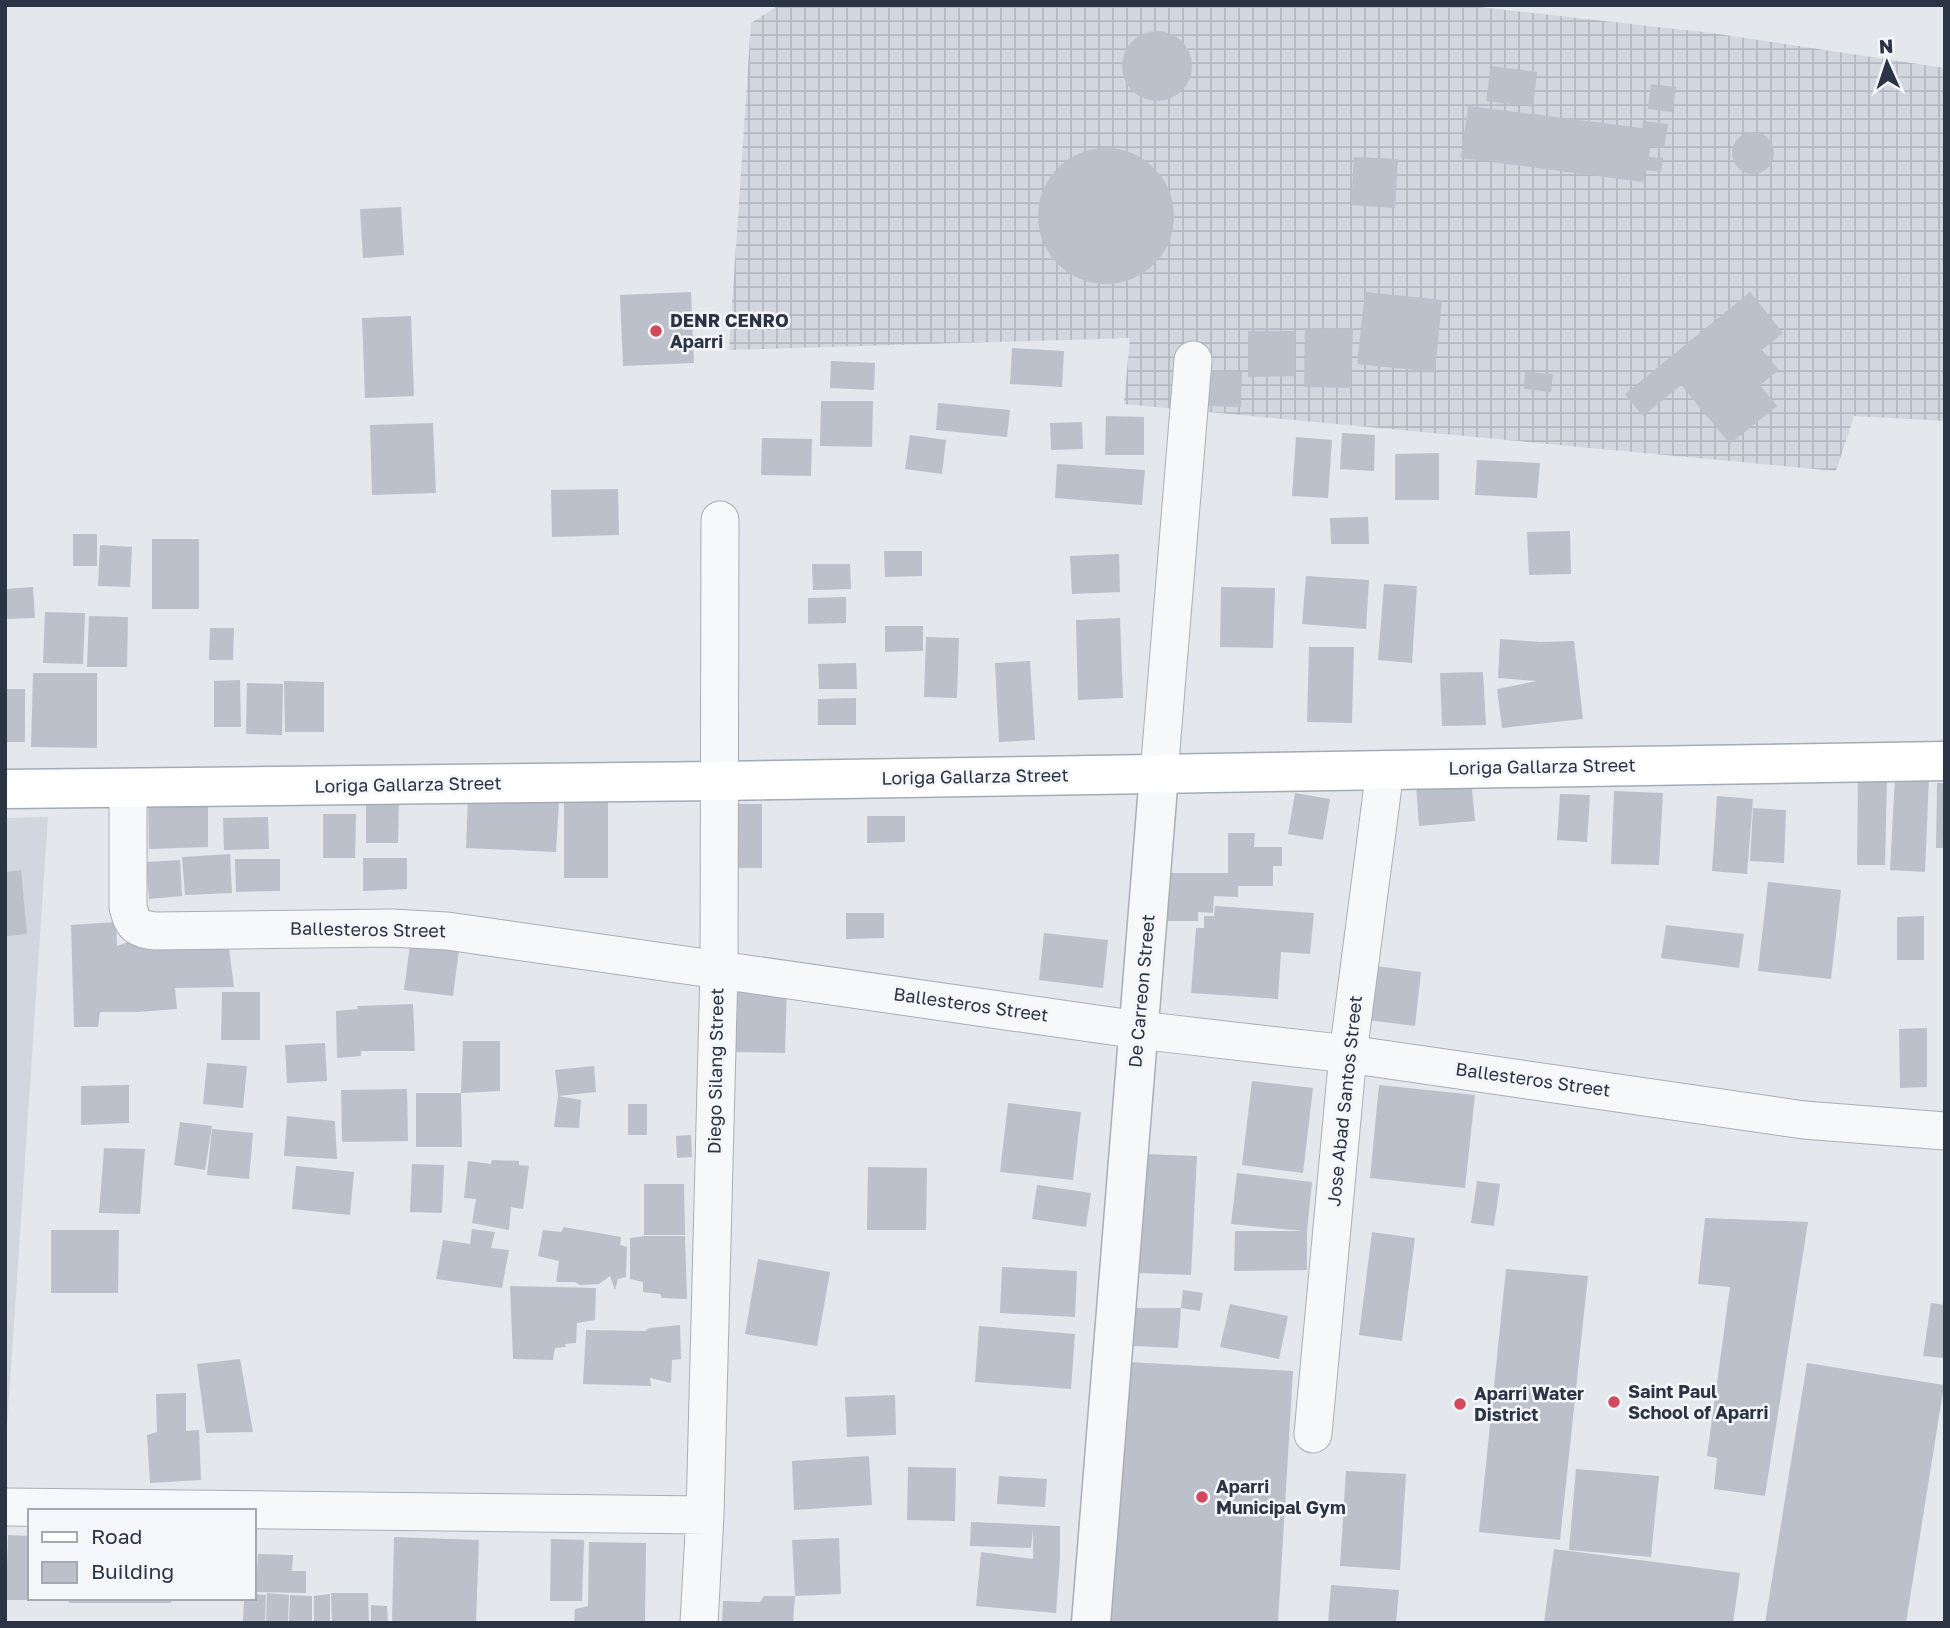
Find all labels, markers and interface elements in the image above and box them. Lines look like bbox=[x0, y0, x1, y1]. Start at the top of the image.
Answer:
north arrow bbox=[1852, 28, 1922, 98]
text: N bbox=[1878, 34, 1894, 57]
place label: DENR CENRO Aparri bbox=[670, 309, 789, 352]
marker: DENR CENRO Aparri bbox=[648, 323, 664, 339]
street label: Loriga Gallarza Street bbox=[1448, 753, 1636, 779]
street label: Loriga Gallarza Street bbox=[881, 763, 1069, 789]
street label: Loriga Gallarza Street bbox=[314, 771, 502, 797]
street label: De Carreon Street bbox=[1123, 913, 1159, 1069]
street label: Ballesteros Street bbox=[290, 917, 446, 941]
street label: Ballesteros Street bbox=[892, 982, 1050, 1026]
street label: Diego Silang Street bbox=[703, 988, 727, 1154]
street label: Jose Abad Santos Street bbox=[1322, 994, 1366, 1207]
street label: Ballesteros Street bbox=[1454, 1057, 1612, 1101]
place label: Saint Paul School of Aparri bbox=[1628, 1380, 1769, 1423]
place label: Aparri Water District bbox=[1474, 1382, 1584, 1425]
marker: Saint Paul School of Aparri bbox=[1606, 1394, 1622, 1410]
marker: Aparri Water District bbox=[1452, 1396, 1468, 1412]
place label: Aparri Municipal Gym bbox=[1216, 1475, 1346, 1518]
marker: Aparri Municipal Gym bbox=[1194, 1489, 1210, 1505]
legend bbox=[28, 1509, 256, 1600]
text: Road bbox=[91, 1523, 142, 1549]
text: Building bbox=[91, 1558, 174, 1584]

